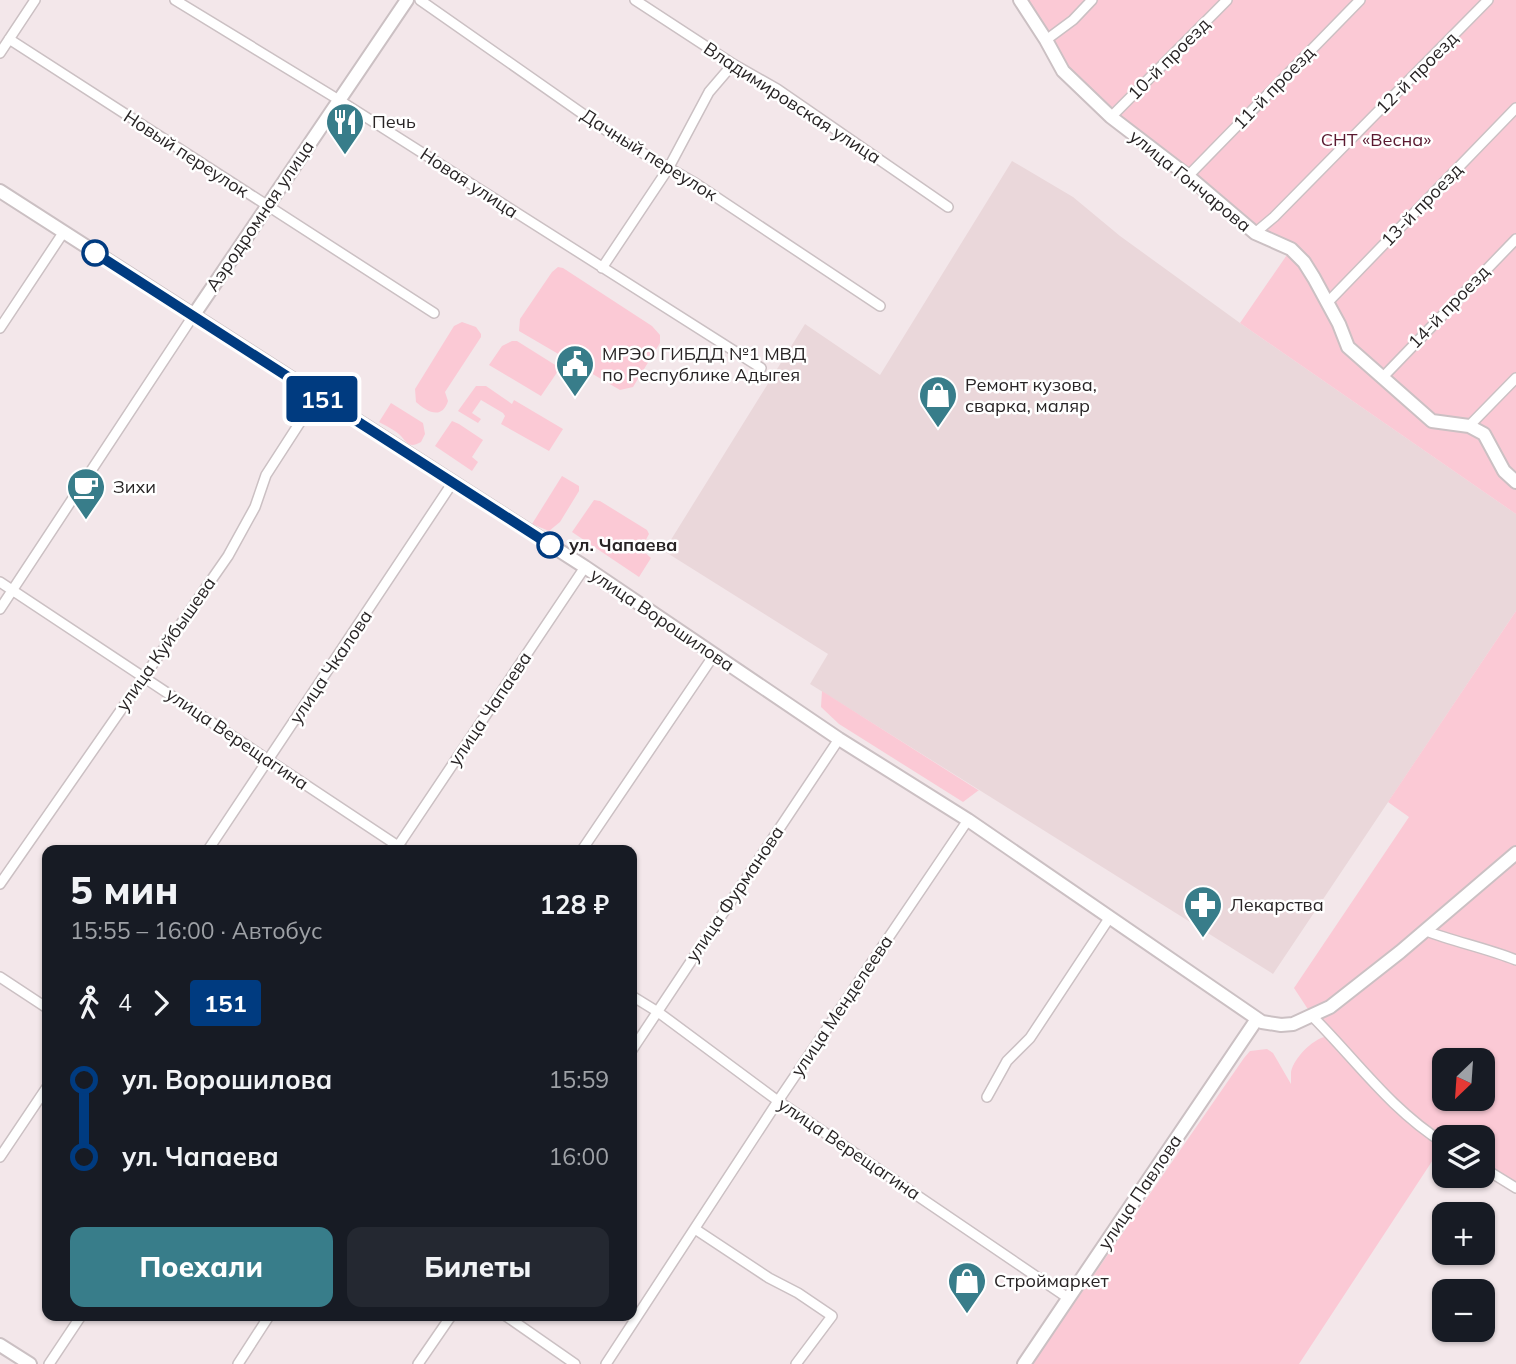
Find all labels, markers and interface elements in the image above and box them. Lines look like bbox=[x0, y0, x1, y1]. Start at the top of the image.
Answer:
street label: 10-й проезд bbox=[1123, 13, 1215, 105]
street label: 12-й проезд bbox=[1371, 27, 1463, 119]
street label: Владимировская улица bbox=[699, 37, 885, 168]
street label: 11-й проезд bbox=[1228, 41, 1319, 134]
restaurant icon: Печь bbox=[324, 101, 366, 156]
street label: Дачный переулок bbox=[577, 103, 722, 206]
street label: Новый переулок bbox=[119, 105, 253, 203]
place label: Печь bbox=[372, 110, 416, 133]
street label: улица Гончарова bbox=[1125, 125, 1256, 237]
park label: СНТ «Весна» bbox=[1321, 128, 1431, 151]
street label: Аэродромная улица bbox=[200, 136, 319, 296]
street label: Новая улица bbox=[416, 142, 523, 223]
street label: 13-й проезд bbox=[1376, 158, 1467, 251]
unlabelled marker bbox=[82, 240, 108, 266]
street label: 14-й проезд bbox=[1403, 260, 1494, 353]
place label: МРЭО ГИБДД №1 МВД по Республике Адыгея bbox=[602, 342, 807, 386]
public building icon: МРЭО ГИБДД №1 МВД по Республике Адыгея bbox=[554, 343, 596, 398]
place label: Ремонт кузова, сварка, маляр bbox=[965, 373, 1097, 417]
shop icon: Ремонт кузова, сварка, маляр bbox=[917, 374, 959, 429]
line badge: 151 bbox=[282, 376, 362, 422]
text: 151 bbox=[300, 384, 344, 414]
cafe icon: Зихи bbox=[65, 466, 107, 521]
place label: Зихи bbox=[113, 475, 156, 498]
marker: ул. Чапаева bbox=[537, 532, 563, 558]
place label: ул. Чапаева bbox=[569, 533, 678, 556]
street label: улица Ворошилова bbox=[586, 563, 739, 676]
street label: улица Куйбышева bbox=[111, 572, 220, 715]
street label: улица Чкалова bbox=[284, 605, 377, 728]
street label: улица Чапаева bbox=[443, 647, 536, 770]
street label: улица Верещагина bbox=[162, 682, 313, 795]
street label: улица Фурманова bbox=[681, 821, 789, 966]
text: 5 мин bbox=[70, 866, 178, 914]
pharmacy icon: Лекарства bbox=[1182, 884, 1224, 939]
text: 128 ₽ bbox=[539, 888, 609, 921]
place label: Лекарства bbox=[1230, 893, 1324, 916]
text: 15:55 – 16:00 · Автобус bbox=[70, 916, 323, 945]
street label: улица Менделеева bbox=[786, 931, 897, 1081]
icon: walk bbox=[70, 984, 108, 1022]
icon: forward bbox=[142, 984, 180, 1022]
text: 4 bbox=[118, 988, 132, 1017]
text: 151 bbox=[204, 988, 247, 1018]
north arrow bbox=[1432, 1048, 1494, 1111]
map controls bbox=[1432, 1048, 1495, 1342]
text: ул. Ворошилова bbox=[122, 1063, 332, 1096]
text: 15:59 bbox=[549, 1065, 609, 1094]
street label: улица Верещагина bbox=[774, 1092, 925, 1205]
button: layers bbox=[1432, 1125, 1495, 1188]
street label: улица Павлова bbox=[1093, 1130, 1187, 1254]
text: ул. Чапаева bbox=[122, 1140, 279, 1173]
text: 16:00 bbox=[549, 1142, 609, 1171]
button: + bbox=[1432, 1202, 1495, 1265]
button: Поехали bbox=[70, 1227, 333, 1307]
button: Билеты bbox=[347, 1227, 609, 1307]
shop icon: Строймаркет bbox=[946, 1260, 988, 1315]
place label: Строймаркет bbox=[994, 1269, 1109, 1292]
button: − bbox=[1432, 1279, 1495, 1342]

